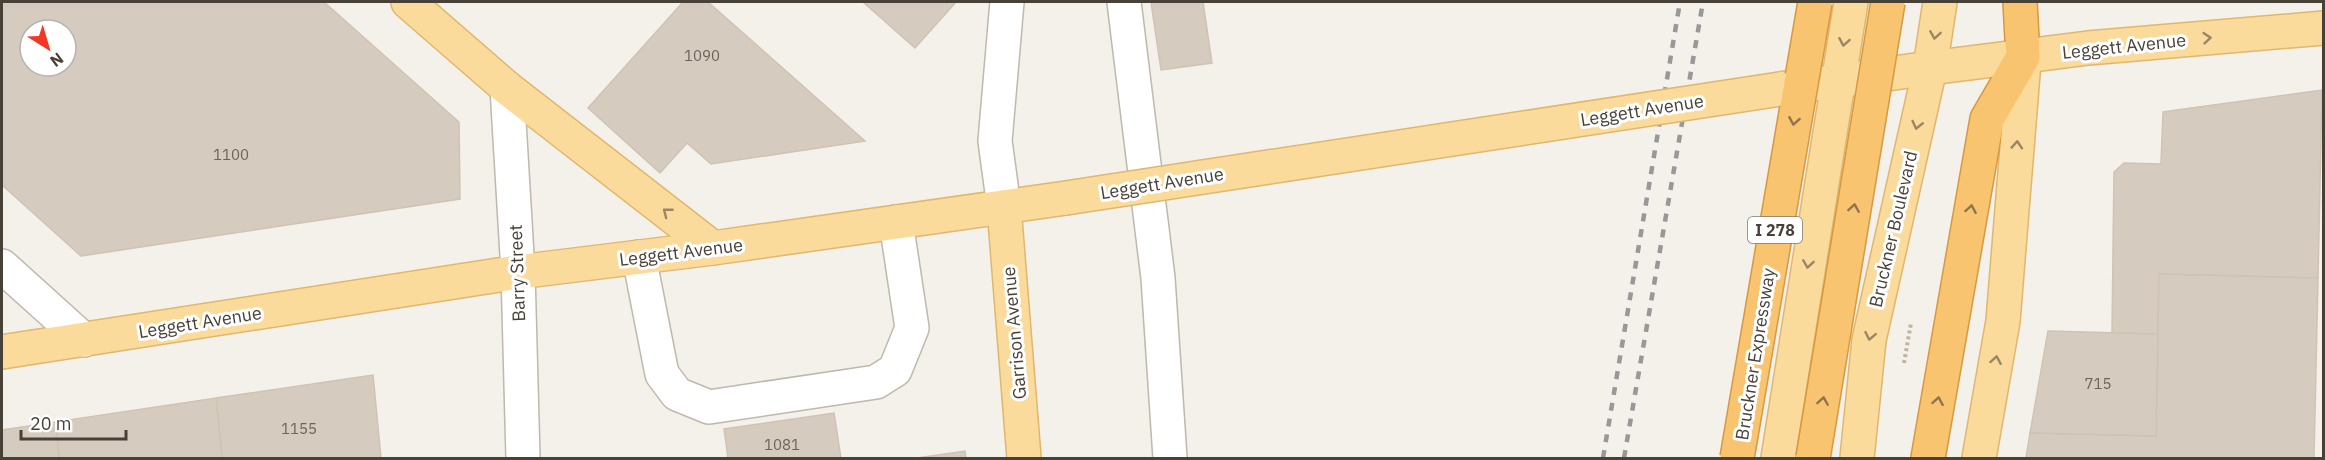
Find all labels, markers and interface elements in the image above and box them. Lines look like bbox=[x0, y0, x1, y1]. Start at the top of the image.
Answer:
north arrow bbox=[18, 18, 78, 78]
street label: Leggett Avenue bbox=[2061, 28, 2187, 64]
one-way arrow bbox=[1929, 29, 1942, 39]
one-way arrow bbox=[2202, 32, 2211, 45]
one-way arrow bbox=[1838, 37, 1850, 46]
house number: 1090 bbox=[684, 46, 720, 65]
text: N bbox=[46, 49, 68, 71]
street label: Leggett Avenue bbox=[1579, 89, 1705, 131]
one-way arrow bbox=[1788, 116, 1801, 126]
one-way arrow bbox=[1911, 119, 1924, 129]
one-way arrow bbox=[2010, 140, 2023, 149]
house number: 1100 bbox=[213, 145, 249, 164]
street label: Bruckner Boulevard bbox=[1864, 148, 1922, 310]
street label: Leggett Avenue bbox=[1099, 162, 1225, 204]
one-way arrow bbox=[1847, 204, 1859, 213]
one-way arrow bbox=[1965, 204, 1977, 213]
one-way arrow bbox=[663, 208, 674, 219]
road number: I 278 bbox=[1748, 217, 1802, 243]
street label: Barry Street bbox=[504, 224, 530, 322]
street label: Leggett Avenue bbox=[618, 233, 744, 271]
one-way arrow bbox=[1803, 260, 1815, 269]
street label: Garrison Avenue bbox=[997, 266, 1031, 400]
street label: Bruckner Expressway bbox=[1730, 266, 1780, 442]
street label: Leggett Avenue bbox=[137, 301, 263, 343]
one-way arrow bbox=[1864, 330, 1877, 340]
one-way arrow bbox=[1989, 355, 2002, 365]
house number: 715 bbox=[2084, 374, 2112, 393]
one-way arrow bbox=[1816, 396, 1828, 405]
one-way arrow bbox=[1931, 396, 1943, 406]
scale bar bbox=[21, 403, 126, 441]
text: 20 m bbox=[30, 412, 72, 435]
house number: 1155 bbox=[281, 419, 317, 438]
house number: 1081 bbox=[764, 435, 800, 454]

